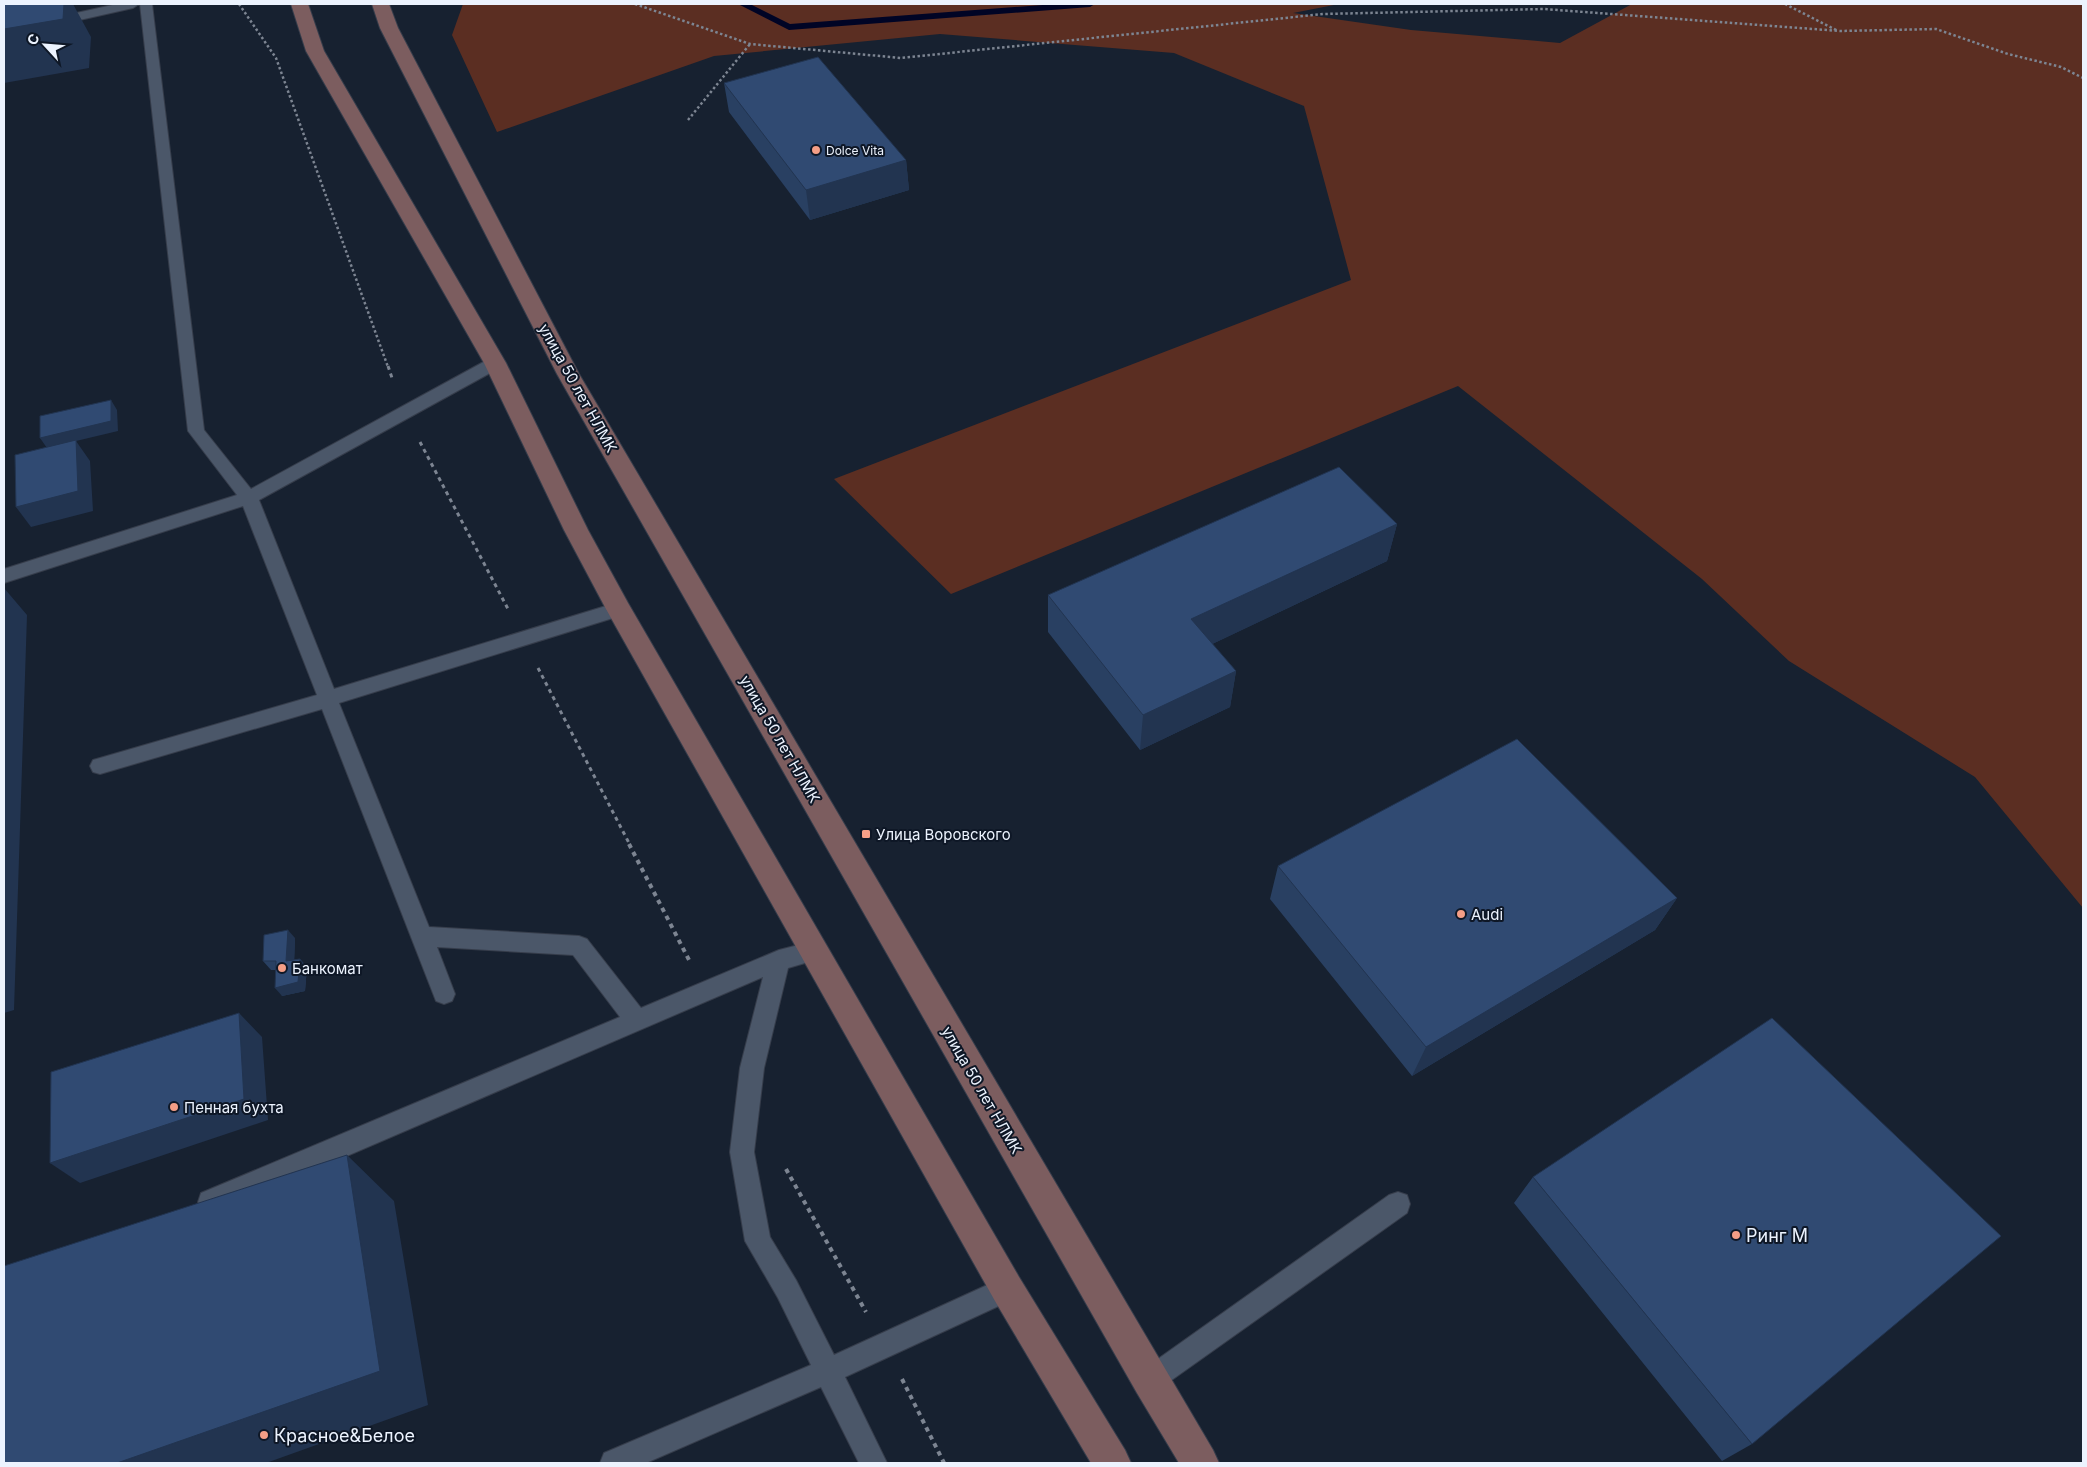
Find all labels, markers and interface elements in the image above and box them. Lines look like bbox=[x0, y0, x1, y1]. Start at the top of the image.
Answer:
north arrow bbox=[20, 20, 70, 70]
text: С bbox=[23, 31, 43, 47]
place label: Dolce Vita bbox=[826, 143, 884, 158]
marker: Dolce Vita bbox=[810, 144, 822, 156]
street label: улица 50 лет НЛМК bbox=[535, 320, 621, 456]
street label: улица 50 лет НЛМК bbox=[736, 672, 824, 806]
place label: Улица Воровского bbox=[876, 825, 1011, 844]
marker: Улица Воровского bbox=[860, 828, 872, 840]
place label: Audi bbox=[1471, 905, 1503, 924]
marker: Audi bbox=[1455, 908, 1467, 920]
place label: Банкомат bbox=[292, 959, 363, 978]
marker: Банкомат bbox=[276, 962, 288, 974]
street label: улица 50 лет НЛМК bbox=[938, 1023, 1026, 1157]
place label: Пенная бухта bbox=[184, 1098, 284, 1117]
marker: Пенная бухта bbox=[168, 1101, 180, 1113]
place label: Ринг М bbox=[1746, 1225, 1808, 1246]
marker: Ринг М bbox=[1730, 1229, 1742, 1241]
place label: Красное&Белое bbox=[274, 1425, 415, 1446]
marker: Красное&Белое bbox=[258, 1429, 270, 1441]

